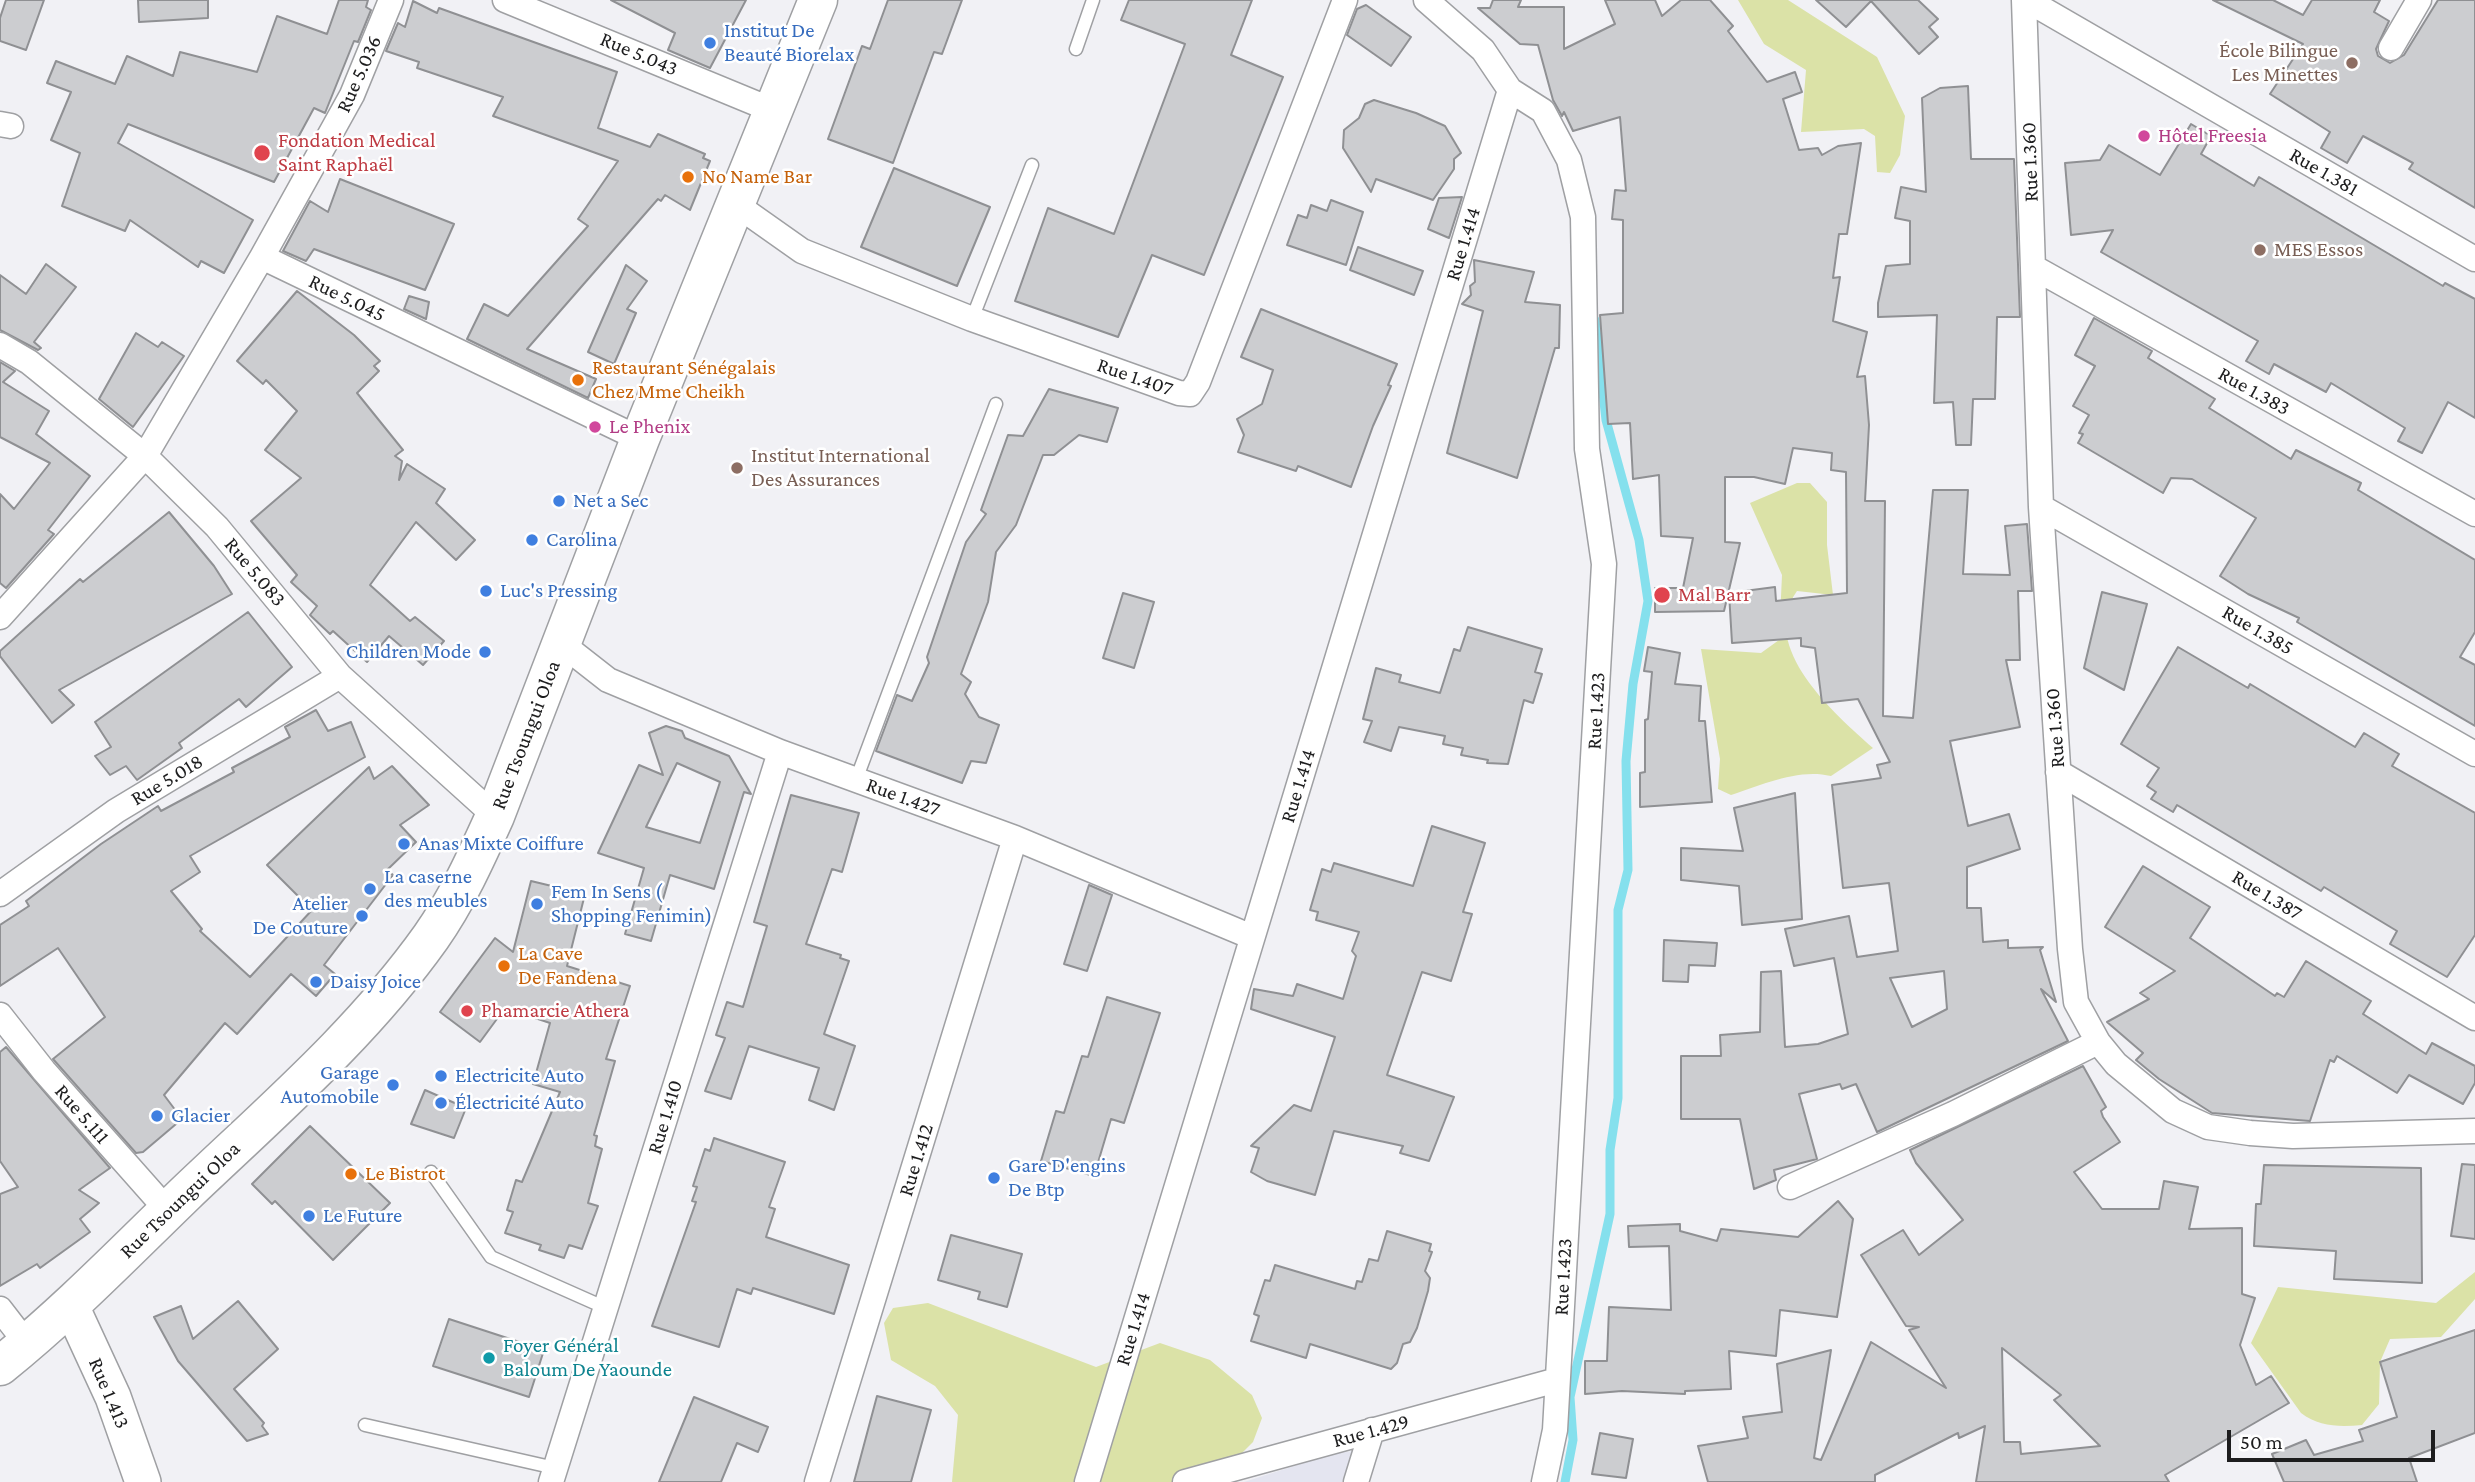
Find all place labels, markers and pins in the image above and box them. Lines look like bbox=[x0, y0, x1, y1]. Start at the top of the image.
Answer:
place label: Institut De Beauté Biorelax bbox=[724, 18, 854, 68]
marker: Institut De Beauté Biorelax bbox=[702, 35, 718, 51]
place label: École Bilingue Les Minettes bbox=[2219, 38, 2338, 88]
marker: École Bilingue Les Minettes bbox=[2344, 55, 2360, 71]
place label: Hôtel Freesia bbox=[2158, 123, 2267, 149]
place label: Fondation Medical Saint Raphaël bbox=[278, 128, 436, 178]
marker: Hôtel Freesia bbox=[2136, 128, 2152, 144]
marker: Fondation Medical Saint Raphaël bbox=[252, 143, 272, 163]
place label: No Name Bar bbox=[702, 164, 812, 190]
marker: No Name Bar bbox=[680, 169, 696, 185]
place label: MES Essos bbox=[2274, 237, 2363, 263]
marker: MES Essos bbox=[2252, 242, 2268, 258]
place label: Restaurant Sénégalais Chez Mme Cheikh bbox=[592, 355, 776, 405]
marker: Restaurant Sénégalais Chez Mme Cheikh bbox=[570, 372, 586, 388]
place label: Le Phenix bbox=[609, 414, 690, 440]
marker: Le Phenix bbox=[587, 419, 603, 435]
place label: Institut International Des Assurances bbox=[751, 443, 930, 493]
marker: Institut International Des Assurances bbox=[729, 460, 745, 476]
place label: Net a Sec bbox=[573, 488, 648, 514]
marker: Net a Sec bbox=[551, 493, 567, 509]
place label: Carolina bbox=[546, 527, 617, 553]
marker: Carolina bbox=[524, 532, 540, 548]
place label: Luc's Pressing bbox=[500, 578, 617, 604]
place label: Mal Barr bbox=[1678, 582, 1751, 608]
marker: Luc's Pressing bbox=[478, 583, 494, 599]
marker: Mal Barr bbox=[1652, 585, 1672, 605]
place label: Children Mode bbox=[346, 639, 471, 665]
marker: Children Mode bbox=[477, 644, 493, 660]
place label: Anas Mixte Coiffure bbox=[418, 831, 584, 857]
marker: Anas Mixte Coiffure bbox=[396, 836, 412, 852]
place label: La caserne des meubles bbox=[384, 864, 487, 914]
place label: Fem In Sens ( Shopping Fenimin) bbox=[551, 879, 712, 929]
marker: La caserne des meubles bbox=[362, 881, 378, 897]
place label: Atelier De Couture bbox=[253, 891, 348, 941]
marker: Fem In Sens ( Shopping Fenimin) bbox=[529, 896, 545, 912]
marker: Atelier De Couture bbox=[354, 908, 370, 924]
place label: La Cave De Fandena bbox=[518, 941, 617, 991]
marker: La Cave De Fandena bbox=[496, 958, 512, 974]
place label: Daisy Joice bbox=[330, 969, 421, 995]
marker: Daisy Joice bbox=[308, 974, 324, 990]
place label: Phamarcie Athera bbox=[481, 998, 629, 1024]
marker: Phamarcie Athera bbox=[459, 1003, 475, 1019]
place label: Garage Automobile bbox=[281, 1060, 379, 1110]
place label: Electricite Auto bbox=[455, 1063, 584, 1089]
marker: Electricite Auto bbox=[433, 1068, 449, 1084]
marker: Garage Automobile bbox=[385, 1077, 401, 1093]
place label: Électricité Auto bbox=[455, 1090, 584, 1116]
marker: Électricité Auto bbox=[433, 1095, 449, 1111]
place label: Glacier bbox=[171, 1103, 230, 1129]
marker: Glacier bbox=[149, 1108, 165, 1124]
place label: Gare D'engins De Btp bbox=[1008, 1153, 1126, 1203]
place label: Le Bistrot bbox=[365, 1161, 445, 1187]
marker: Le Bistrot bbox=[343, 1166, 359, 1182]
marker: Gare D'engins De Btp bbox=[986, 1170, 1002, 1186]
place label: Le Future bbox=[323, 1203, 402, 1229]
marker: Le Future bbox=[301, 1208, 317, 1224]
place label: Foyer Général Baloum De Yaounde bbox=[503, 1333, 672, 1383]
marker: Foyer Général Baloum De Yaounde bbox=[481, 1350, 497, 1366]

